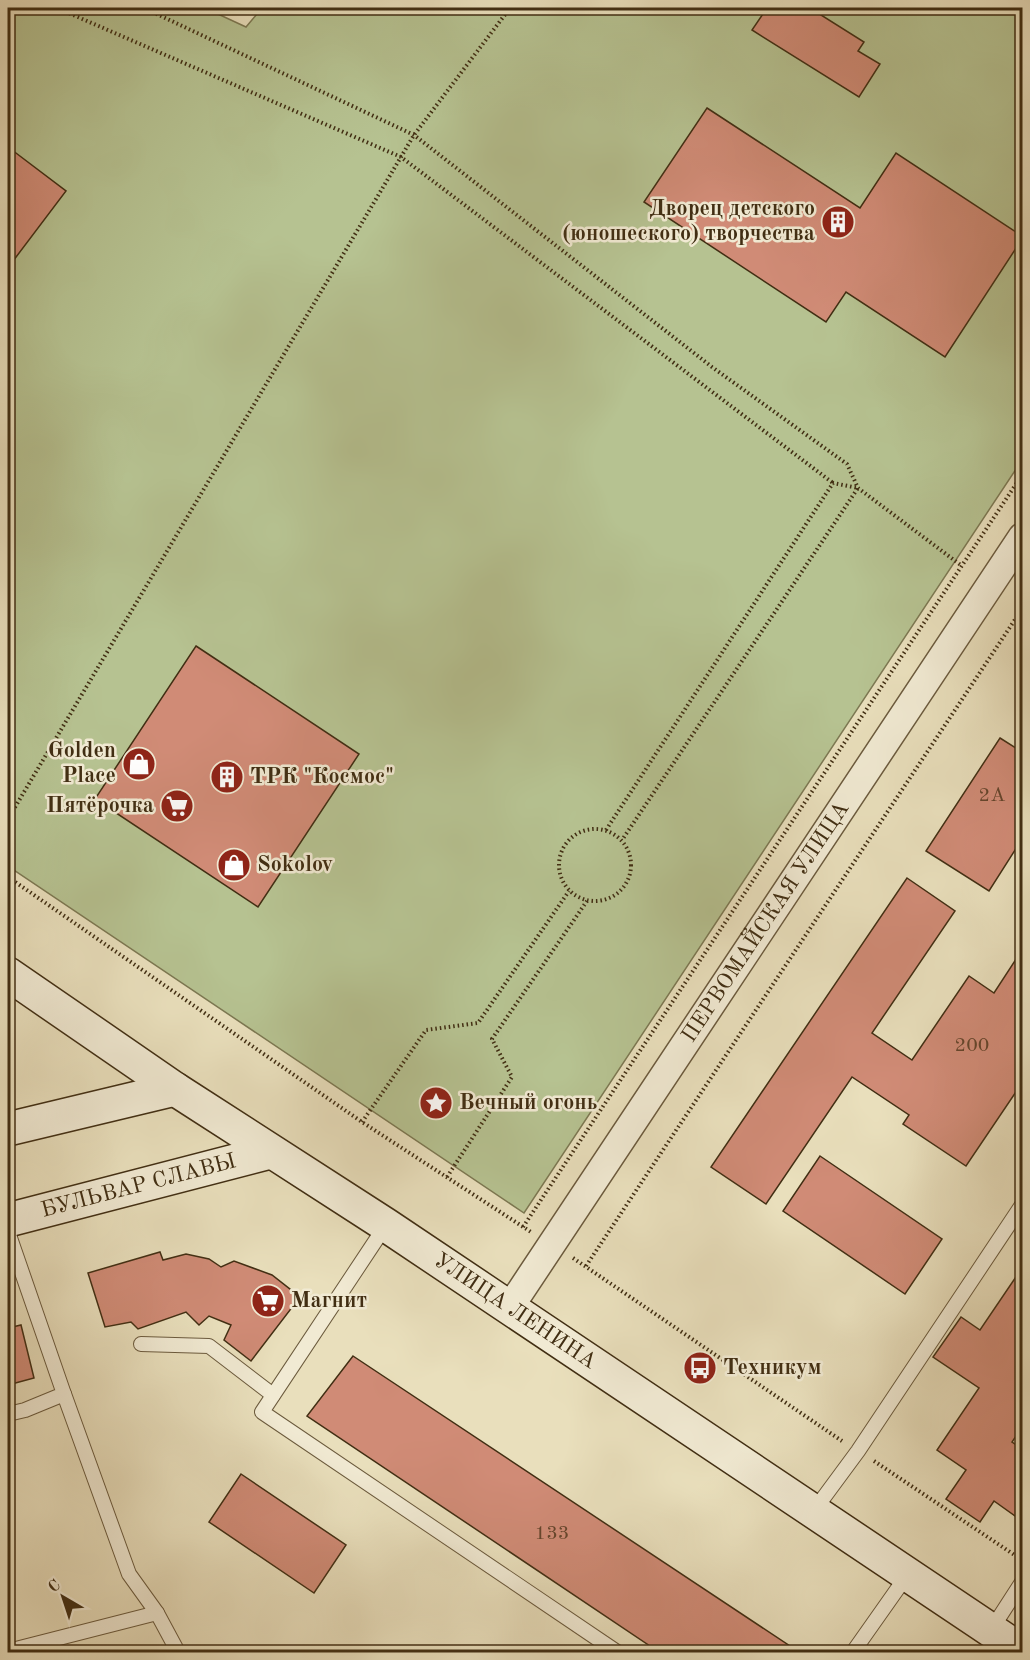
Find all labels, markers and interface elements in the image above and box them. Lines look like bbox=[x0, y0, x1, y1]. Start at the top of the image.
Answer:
place label: Дворец детского (юношеского) творчества bbox=[562, 198, 815, 245]
building icon: Дворец детского (юношеского) творчества bbox=[820, 204, 856, 240]
place label: Golden Place bbox=[48, 740, 116, 787]
shop icon: Golden Place bbox=[121, 746, 157, 782]
building icon: ТРК "Космос" bbox=[209, 759, 245, 795]
place label: ТРК "Космос" bbox=[250, 766, 394, 788]
house number: 2А bbox=[979, 786, 1005, 806]
supermarket icon: Пятёрочка bbox=[159, 788, 195, 824]
place label: Пятёрочка bbox=[46, 795, 154, 817]
street label: ПЕРВОМАЙСКАЯ УЛИЦА bbox=[678, 798, 854, 1046]
shop icon: Sokolov bbox=[216, 847, 252, 883]
place label: Sokolov bbox=[257, 854, 333, 876]
house number: 200 bbox=[955, 1036, 989, 1056]
place icon: Вечный огонь bbox=[418, 1085, 454, 1121]
place label: Вечный огонь bbox=[459, 1092, 598, 1114]
street label: БУЛЬВАР СЛАВЫ bbox=[39, 1150, 239, 1222]
street label: УЛИЦА ЛЕНИНА bbox=[430, 1249, 600, 1374]
supermarket icon: Магнит bbox=[250, 1283, 286, 1319]
place label: Магнит bbox=[291, 1290, 367, 1312]
bus stop icon: Техникум bbox=[682, 1350, 718, 1386]
place label: Техникум bbox=[723, 1357, 822, 1379]
house number: 133 bbox=[535, 1524, 569, 1544]
north arrow bbox=[33, 1567, 93, 1627]
text: С bbox=[46, 1577, 64, 1596]

